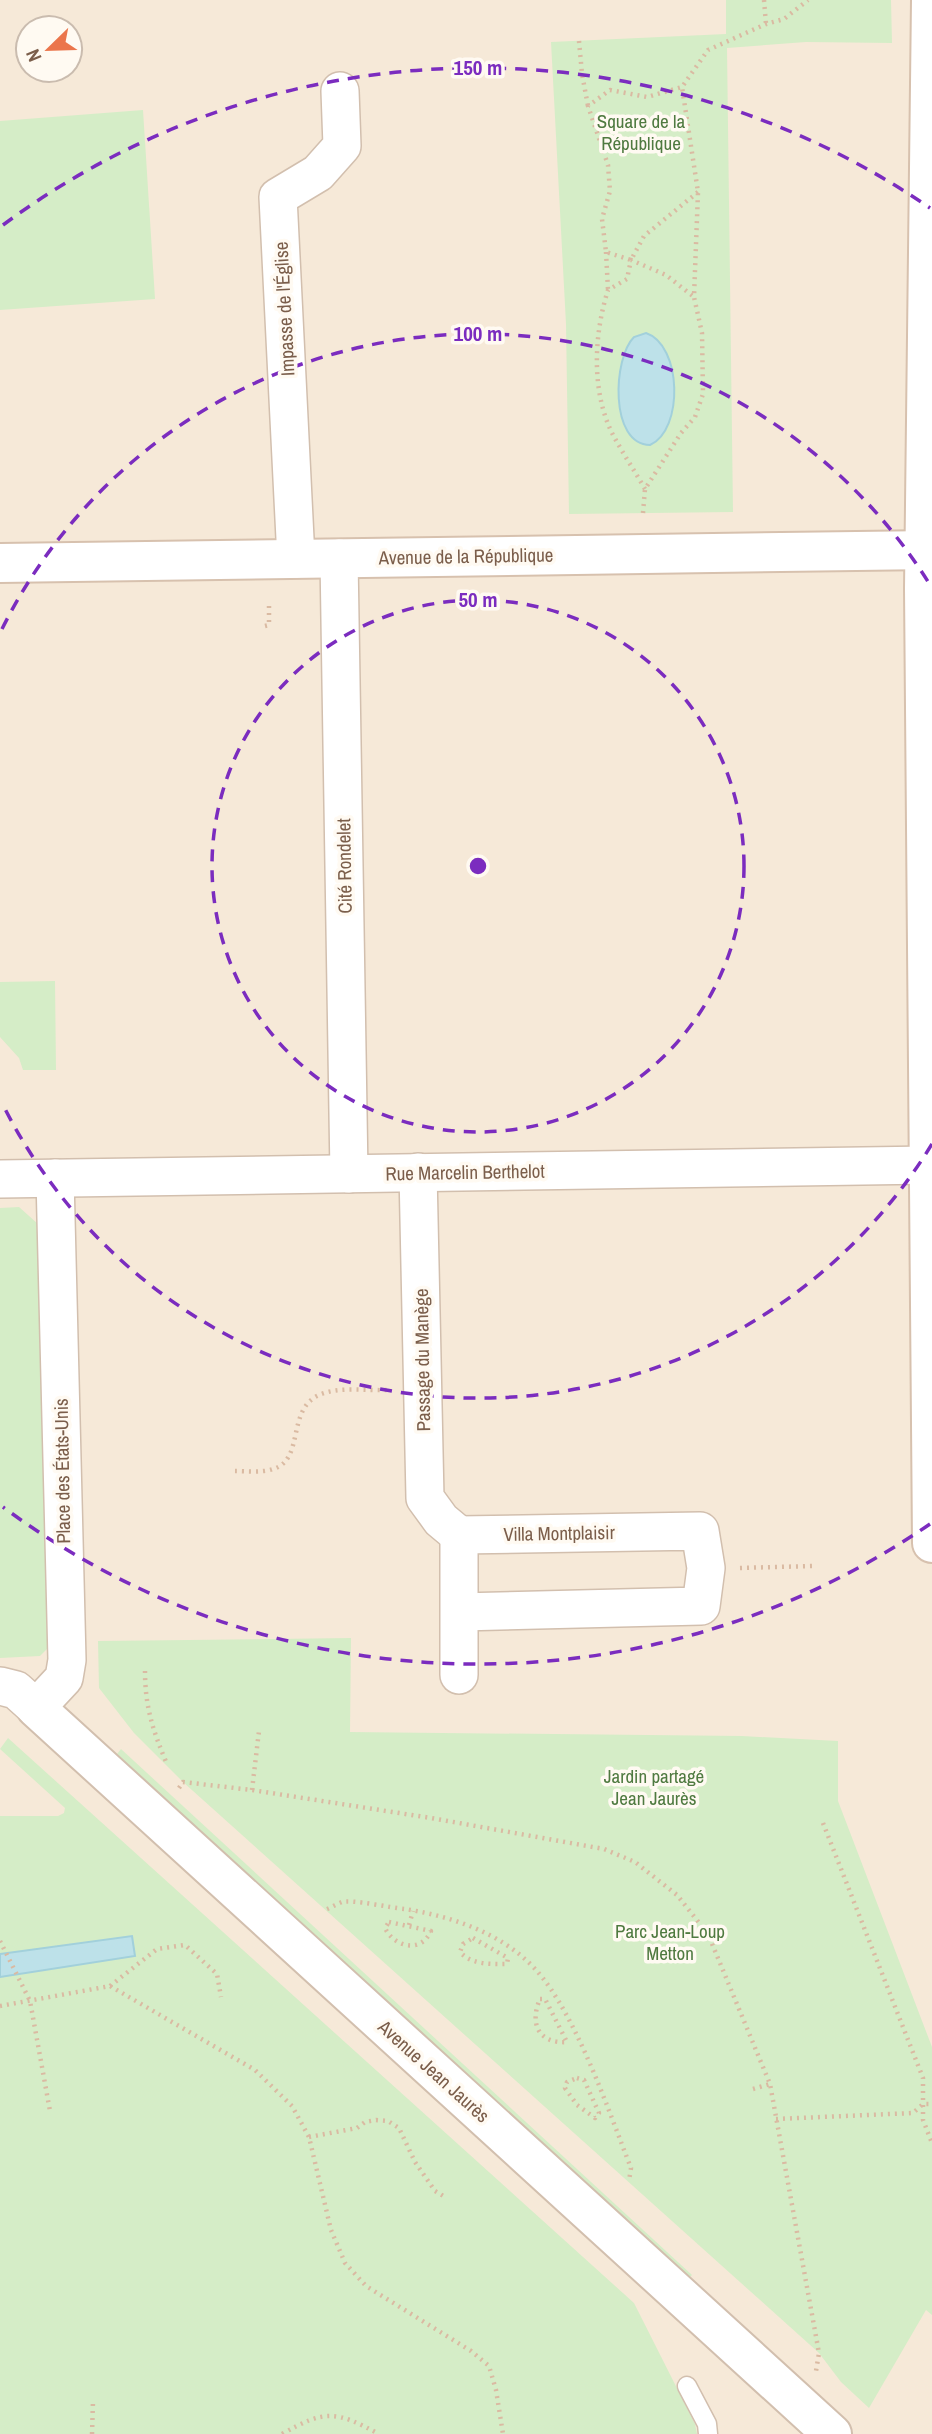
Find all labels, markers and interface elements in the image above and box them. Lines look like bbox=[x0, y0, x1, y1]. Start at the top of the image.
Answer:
north arrow bbox=[14, 14, 84, 84]
text: N bbox=[19, 45, 48, 66]
text: 150 m bbox=[454, 53, 502, 82]
park label: Square de la République bbox=[597, 108, 686, 156]
street label: Impasse de l'Église bbox=[267, 241, 301, 377]
text: 100 m bbox=[454, 319, 502, 348]
street label: Avenue de la République bbox=[377, 541, 554, 571]
text: 50 m bbox=[458, 585, 498, 614]
street label: Cité Rondelet bbox=[330, 817, 358, 914]
centre of rings bbox=[466, 854, 490, 878]
street label: Rue Marcelin Berthelot bbox=[385, 1158, 546, 1186]
street label: Passage du Manège bbox=[408, 1288, 436, 1432]
street label: Place des États-Unis bbox=[48, 1398, 76, 1544]
street label: Villa Montplaisir bbox=[503, 1519, 616, 1547]
park label: Jardin partagé Jean Jaurès bbox=[604, 1763, 704, 1811]
park label: Parc Jean-Loup Metton bbox=[615, 1918, 725, 1966]
street label: Avenue Jean Jaurès bbox=[372, 2013, 496, 2128]

